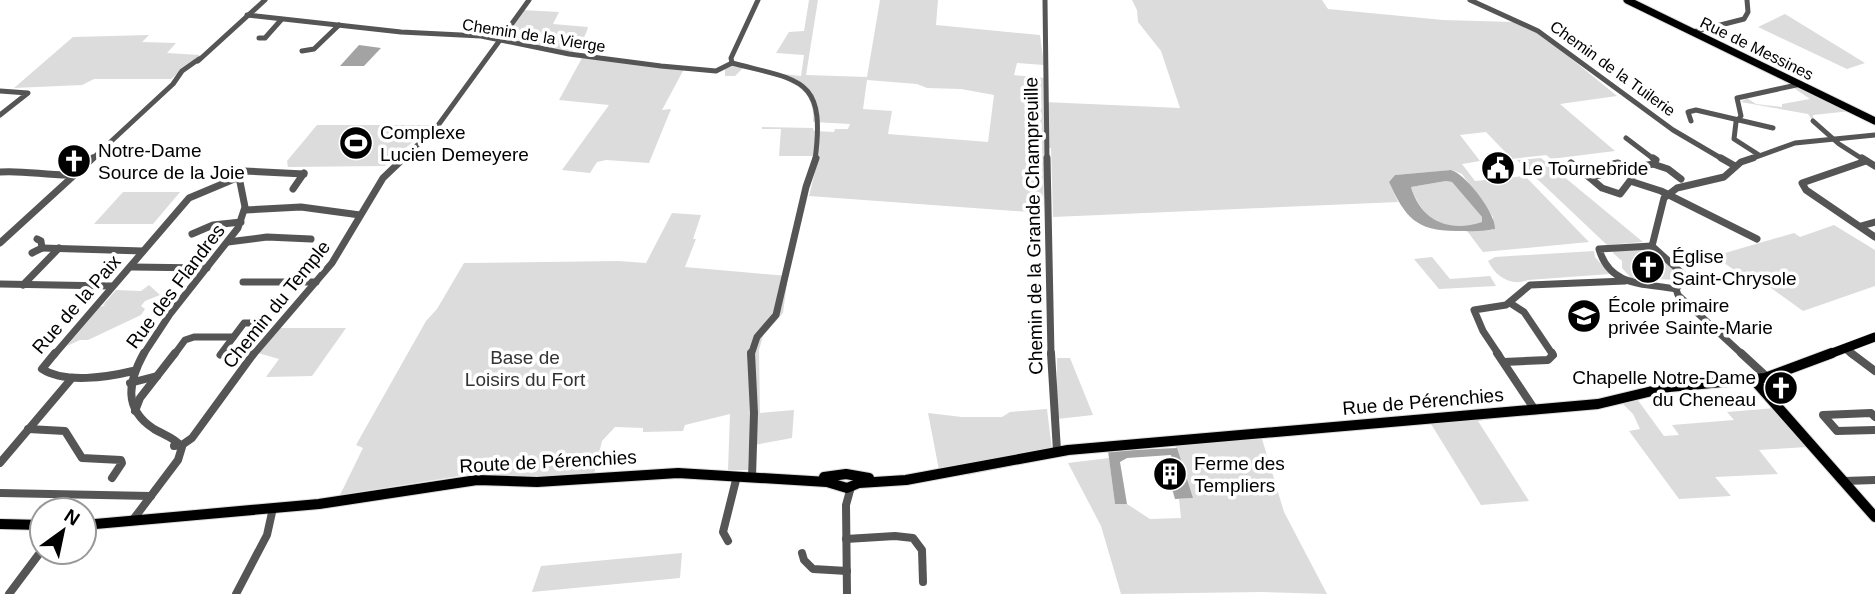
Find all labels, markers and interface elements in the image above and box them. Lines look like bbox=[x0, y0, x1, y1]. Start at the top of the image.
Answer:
street label: Rue de Messines bbox=[1697, 14, 1816, 83]
street label: Chemin de la Vierge bbox=[461, 16, 607, 55]
street label: Chemin de la Tuilerie bbox=[1547, 17, 1679, 120]
street label: Chemin de la Grande Champreuille bbox=[1020, 77, 1047, 375]
place label: Complexe Lucien Demeyere bbox=[380, 122, 529, 165]
sports icon: Complexe Lucien Demeyere bbox=[337, 124, 375, 162]
place label: Notre-Dame Source de la Joie bbox=[98, 140, 245, 183]
church icon: Notre-Dame Source de la Joie bbox=[55, 142, 93, 180]
public building icon: Le Tournebride bbox=[1479, 149, 1517, 187]
place label: Le Tournebride bbox=[1522, 158, 1648, 179]
street label: Rue des Flandres bbox=[122, 220, 229, 353]
street label: Chemin du Temple bbox=[218, 236, 334, 372]
place label: Église Saint-Chrysole bbox=[1672, 246, 1797, 289]
church icon: Église Saint-Chrysole bbox=[1629, 248, 1667, 286]
street label: Rue de la Paix bbox=[28, 250, 125, 358]
place label: École primaire privée Sainte-Marie bbox=[1608, 295, 1773, 338]
school or university icon: École primaire privée Sainte-Marie bbox=[1565, 297, 1603, 335]
park label: Base de Loisirs du Fort bbox=[465, 347, 586, 390]
place label: Chapelle Notre-Dame du Cheneau bbox=[1572, 367, 1756, 410]
church icon: Chapelle Notre-Dame du Cheneau bbox=[1762, 369, 1800, 407]
street label: Rue de Pérenchies bbox=[1342, 384, 1504, 419]
street label: Route de Pérenchies bbox=[459, 446, 637, 477]
place label: Ferme des Templiers bbox=[1194, 453, 1285, 496]
building icon: Ferme des Templiers bbox=[1151, 455, 1189, 493]
north arrow bbox=[28, 496, 98, 566]
text: N bbox=[61, 505, 83, 530]

